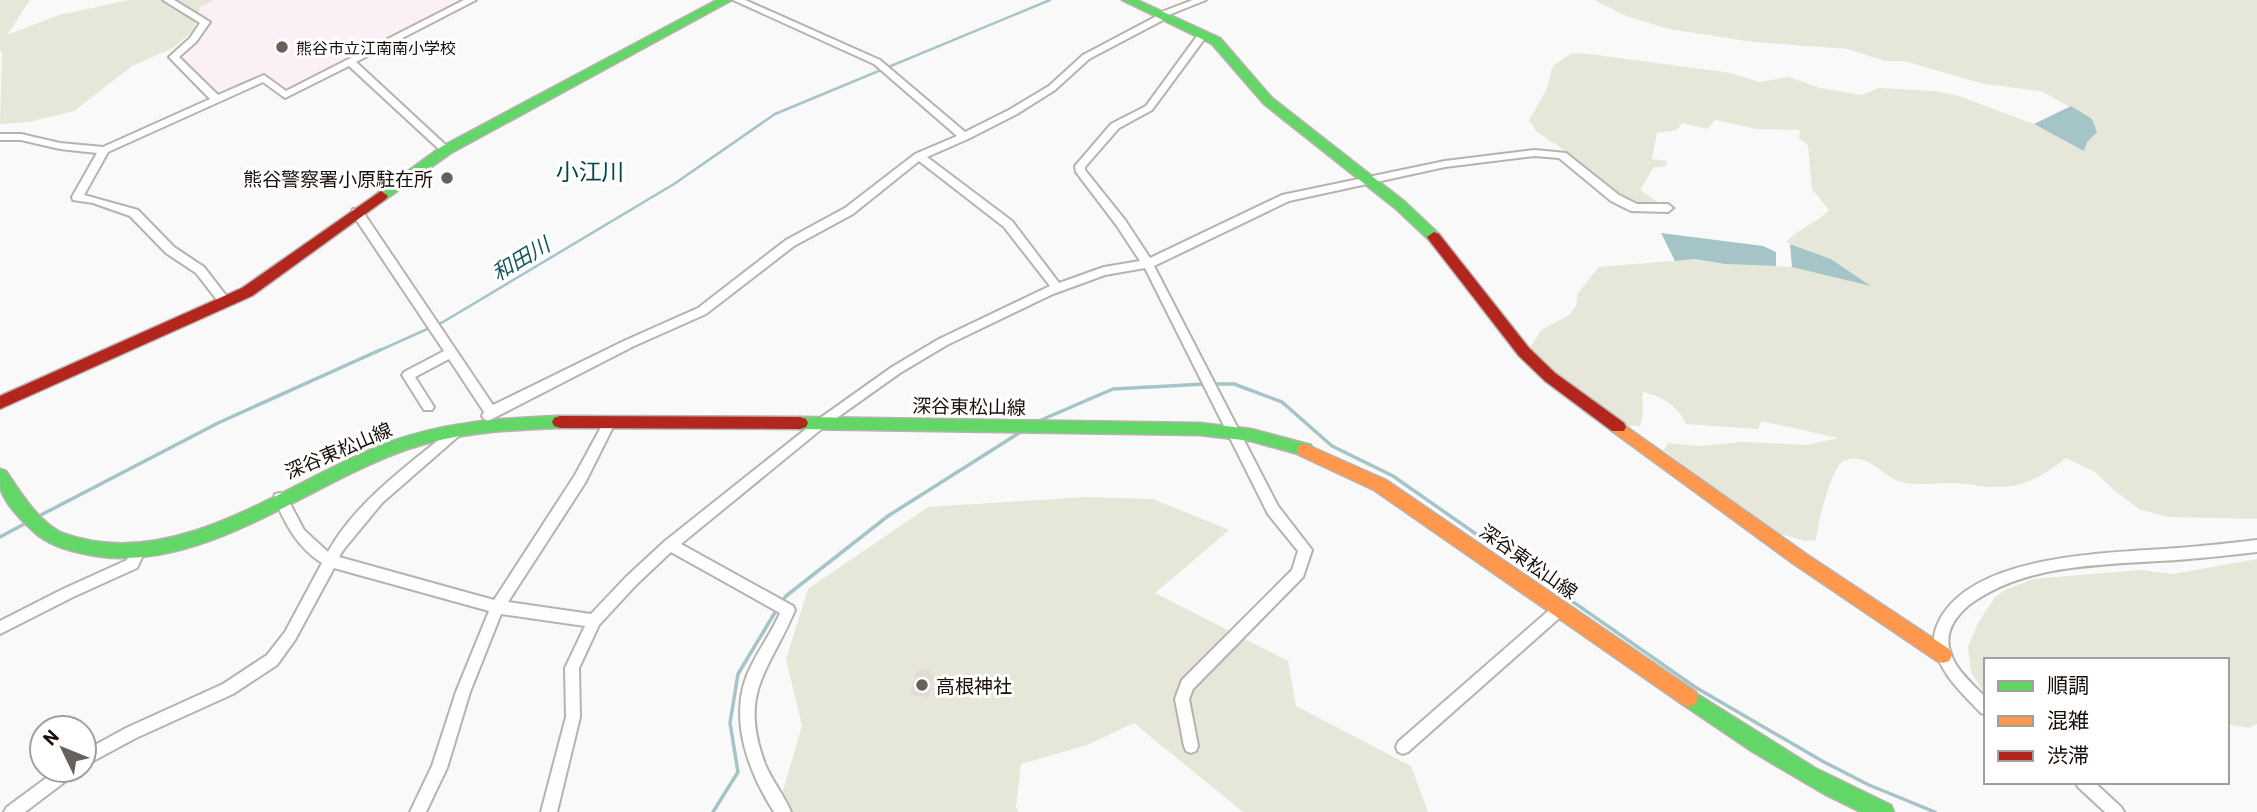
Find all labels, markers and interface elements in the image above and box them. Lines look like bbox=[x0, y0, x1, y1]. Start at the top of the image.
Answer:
place label: 熊谷市立江南南小学校 bbox=[296, 38, 456, 57]
marker: 熊谷市立江南南小学校 bbox=[274, 39, 290, 55]
district label: 小江川 bbox=[556, 157, 625, 185]
place label: 熊谷警察署小原駐在所 bbox=[243, 167, 433, 190]
marker: 熊谷警察署小原駐在所 bbox=[439, 170, 455, 186]
water label: 和田川 bbox=[487, 230, 555, 285]
street label: 深谷東松山線 bbox=[912, 394, 1026, 418]
street label: 深谷東松山線 bbox=[281, 417, 395, 483]
street label: 深谷東松山線 bbox=[1476, 519, 1582, 603]
legend bbox=[1984, 658, 2229, 784]
text: 順調 bbox=[2047, 672, 2089, 697]
place label: 高根神社 bbox=[936, 674, 1012, 697]
marker: 高根神社 bbox=[914, 677, 930, 693]
text: 混雑 bbox=[2047, 707, 2089, 732]
north arrow bbox=[28, 714, 98, 784]
text: N bbox=[37, 725, 63, 750]
text: 渋滞 bbox=[2047, 742, 2089, 767]

